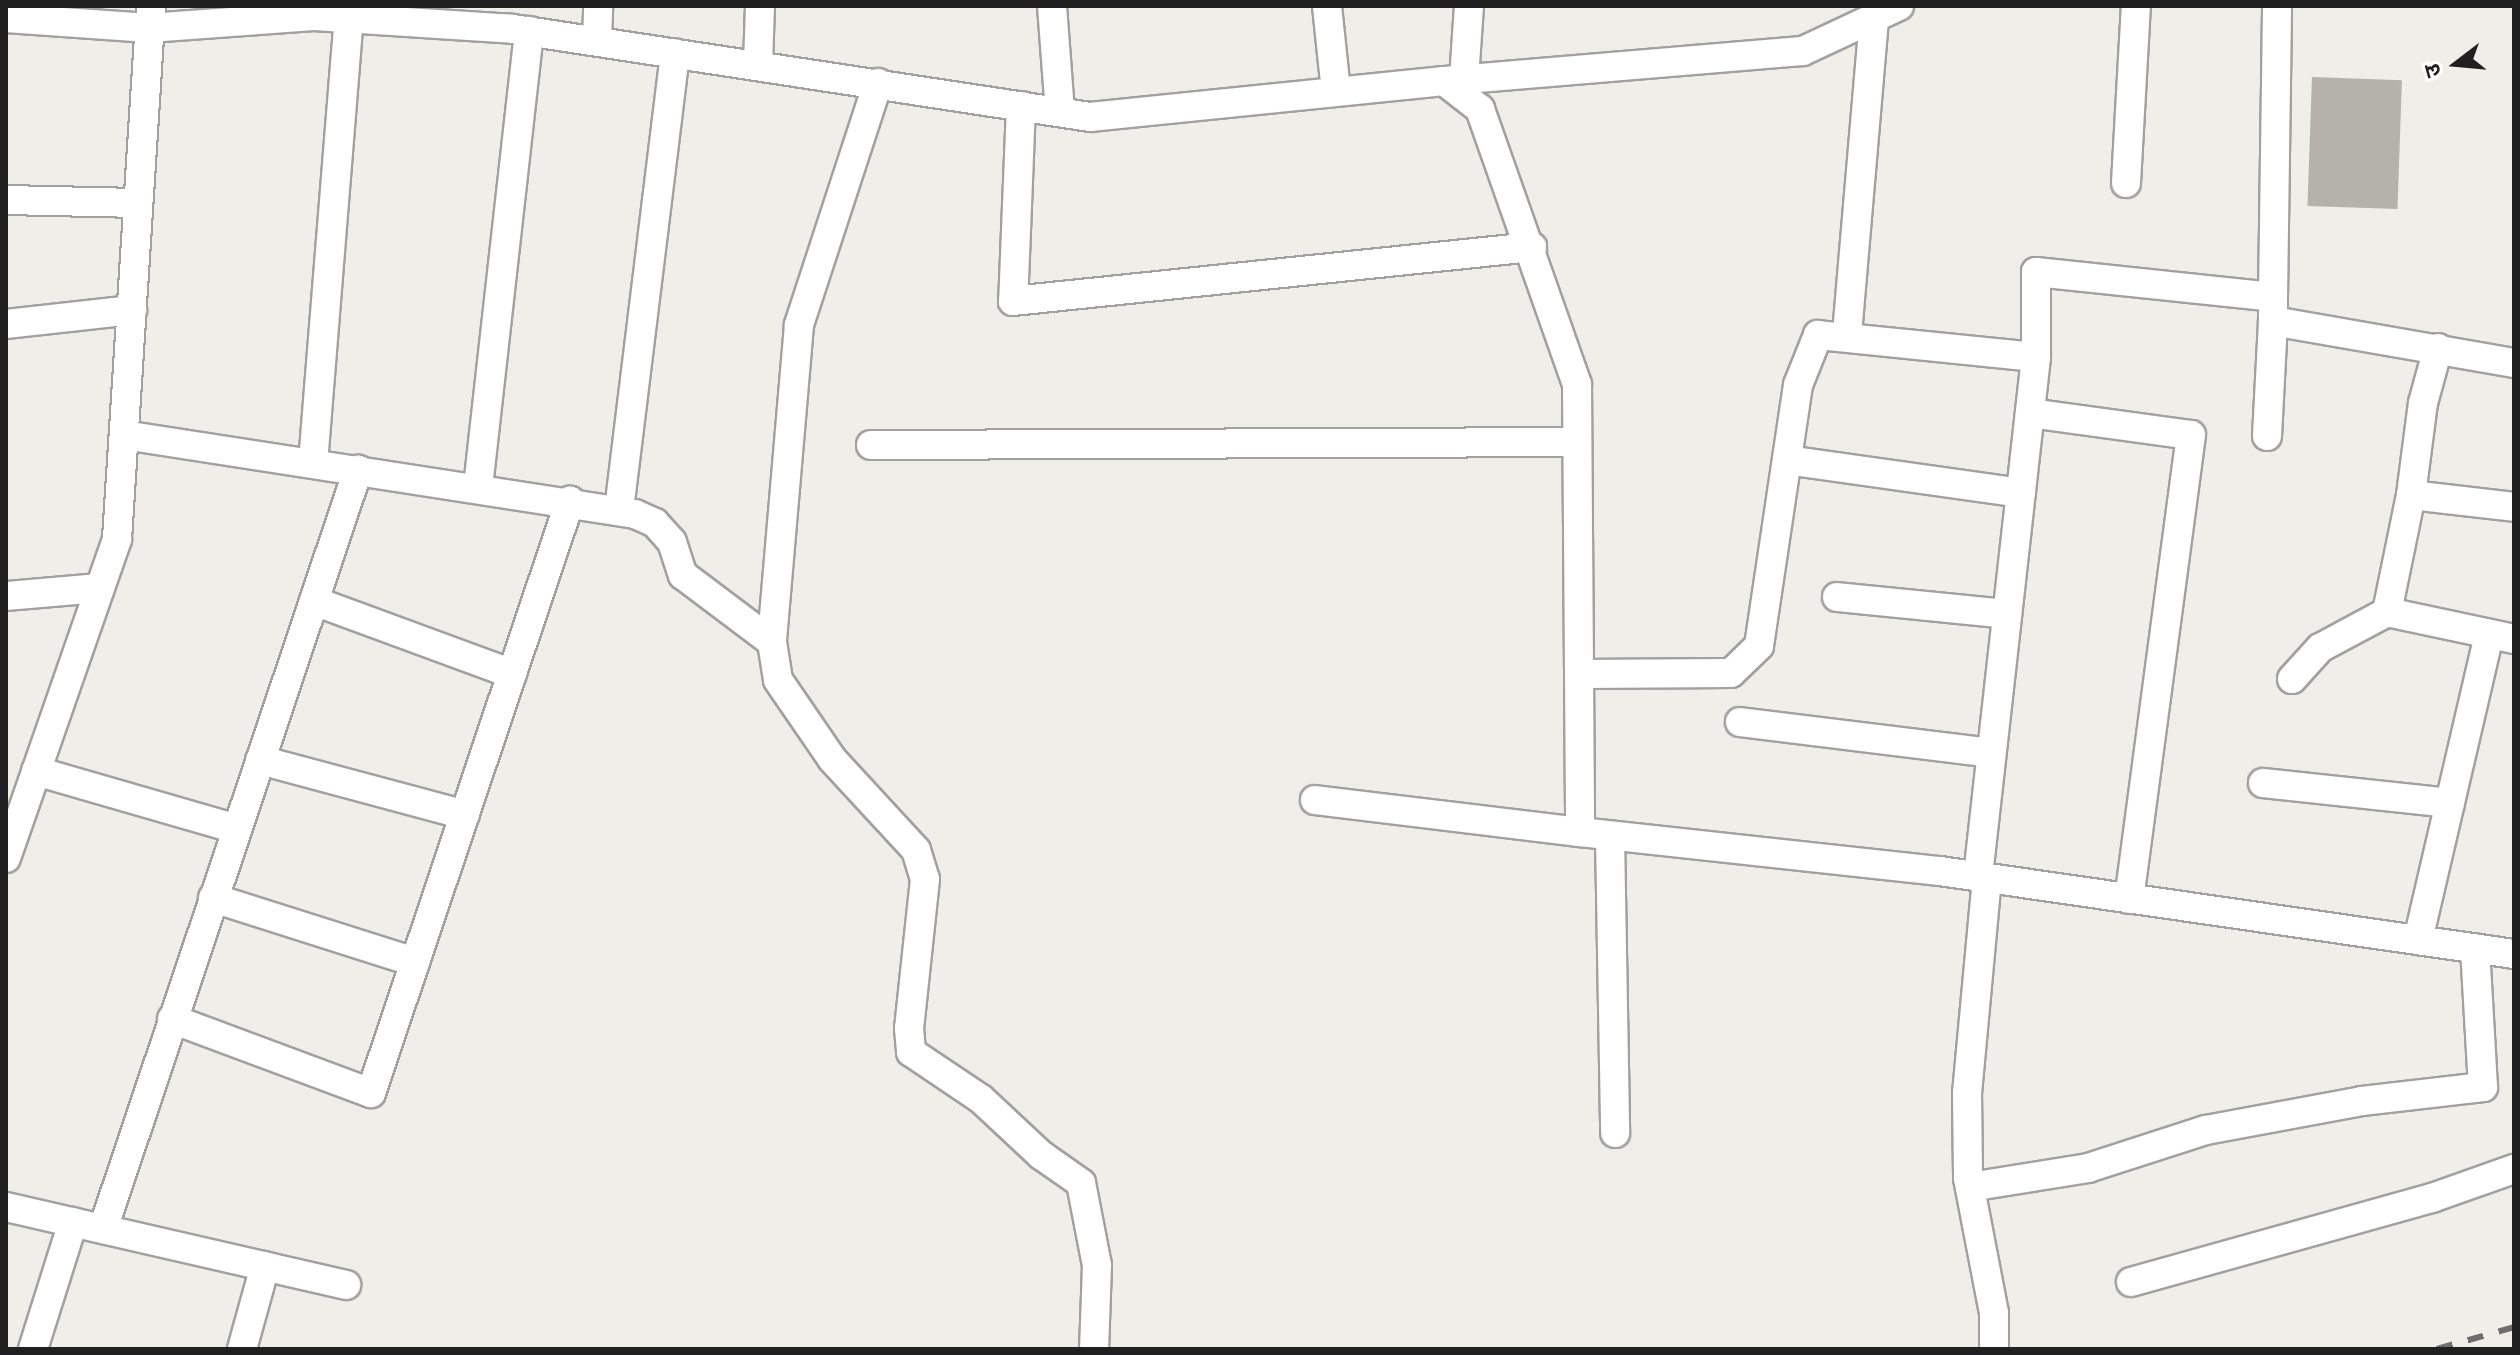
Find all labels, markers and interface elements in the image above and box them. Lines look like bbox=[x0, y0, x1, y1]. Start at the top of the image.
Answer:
north arrow bbox=[2416, 24, 2496, 104]
text: उ bbox=[2417, 60, 2449, 81]

